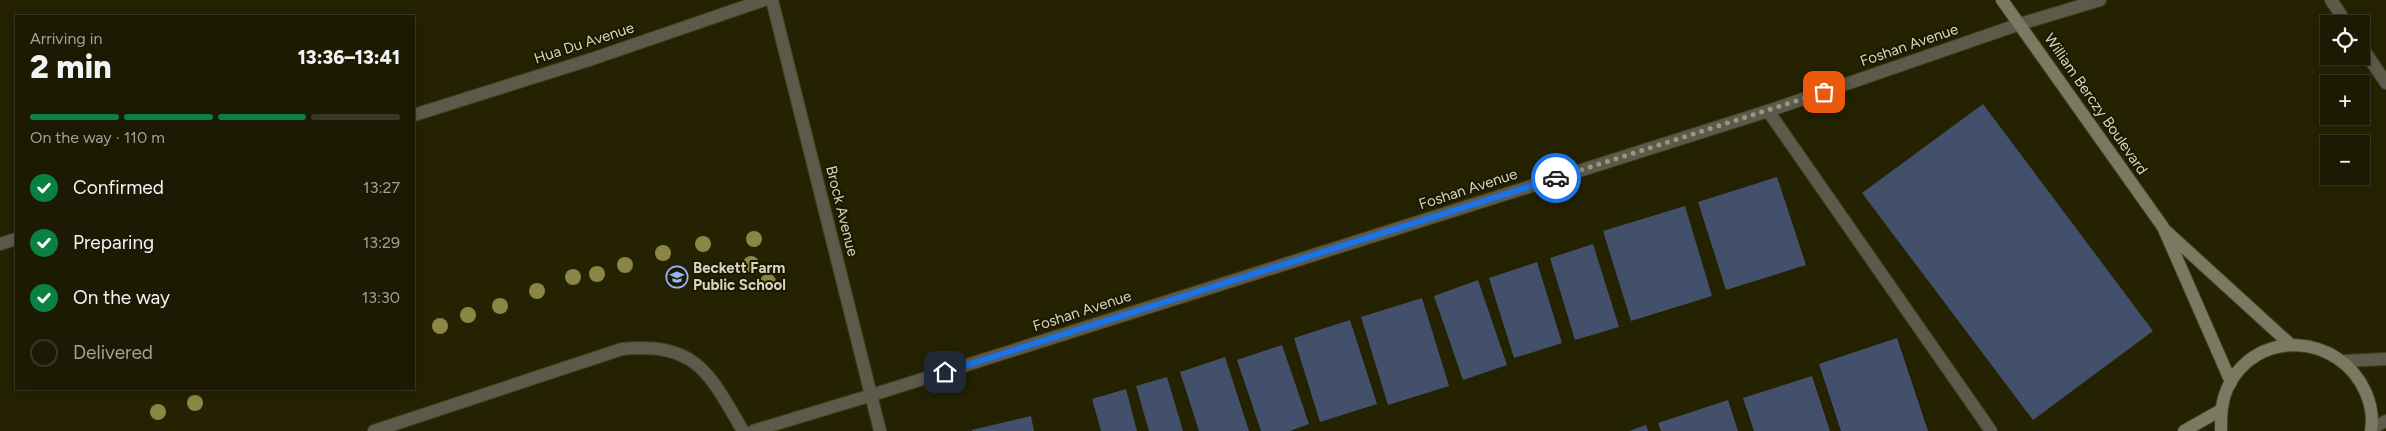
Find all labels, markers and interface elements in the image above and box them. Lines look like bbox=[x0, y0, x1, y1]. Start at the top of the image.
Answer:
map controls bbox=[2320, 15, 2370, 185]
button: locate bbox=[2320, 15, 2370, 65]
street label: Hua Du Avenue bbox=[532, 18, 636, 68]
street label: Foshan Avenue bbox=[1858, 20, 1960, 70]
text: Arriving in bbox=[30, 29, 102, 48]
street label: William Berczy Boulevard bbox=[2040, 30, 2152, 178]
text: 13:36–13:41 bbox=[298, 46, 400, 69]
text: 2 min bbox=[30, 48, 112, 86]
pin bbox=[1803, 71, 1845, 113]
button: + bbox=[2320, 75, 2370, 125]
icon: bag bbox=[1810, 78, 1838, 106]
text: On the way · 110 m bbox=[30, 128, 165, 147]
button: − bbox=[2320, 135, 2370, 185]
courier bbox=[1531, 153, 1581, 203]
street label: Brock Avenue bbox=[822, 164, 862, 258]
icon: car bbox=[1542, 164, 1570, 192]
street label: Foshan Avenue bbox=[1416, 165, 1520, 213]
icon: check bbox=[30, 174, 58, 202]
text: Confirmed bbox=[73, 176, 164, 199]
text: 13:27 bbox=[363, 178, 400, 197]
icon: check bbox=[30, 229, 58, 257]
text: Preparing bbox=[73, 231, 154, 254]
text: 13:29 bbox=[363, 233, 400, 252]
place label: Beckett Farm Public School bbox=[693, 259, 786, 294]
school or university icon: Beckett Farm Public School bbox=[665, 265, 689, 289]
icon: check bbox=[30, 284, 58, 312]
text: On the way bbox=[73, 286, 170, 309]
street label: Foshan Avenue bbox=[1030, 287, 1134, 335]
text: 13:30 bbox=[362, 288, 400, 307]
text: Delivered bbox=[73, 341, 153, 364]
pin bbox=[924, 351, 966, 393]
icon: home bbox=[931, 358, 959, 386]

